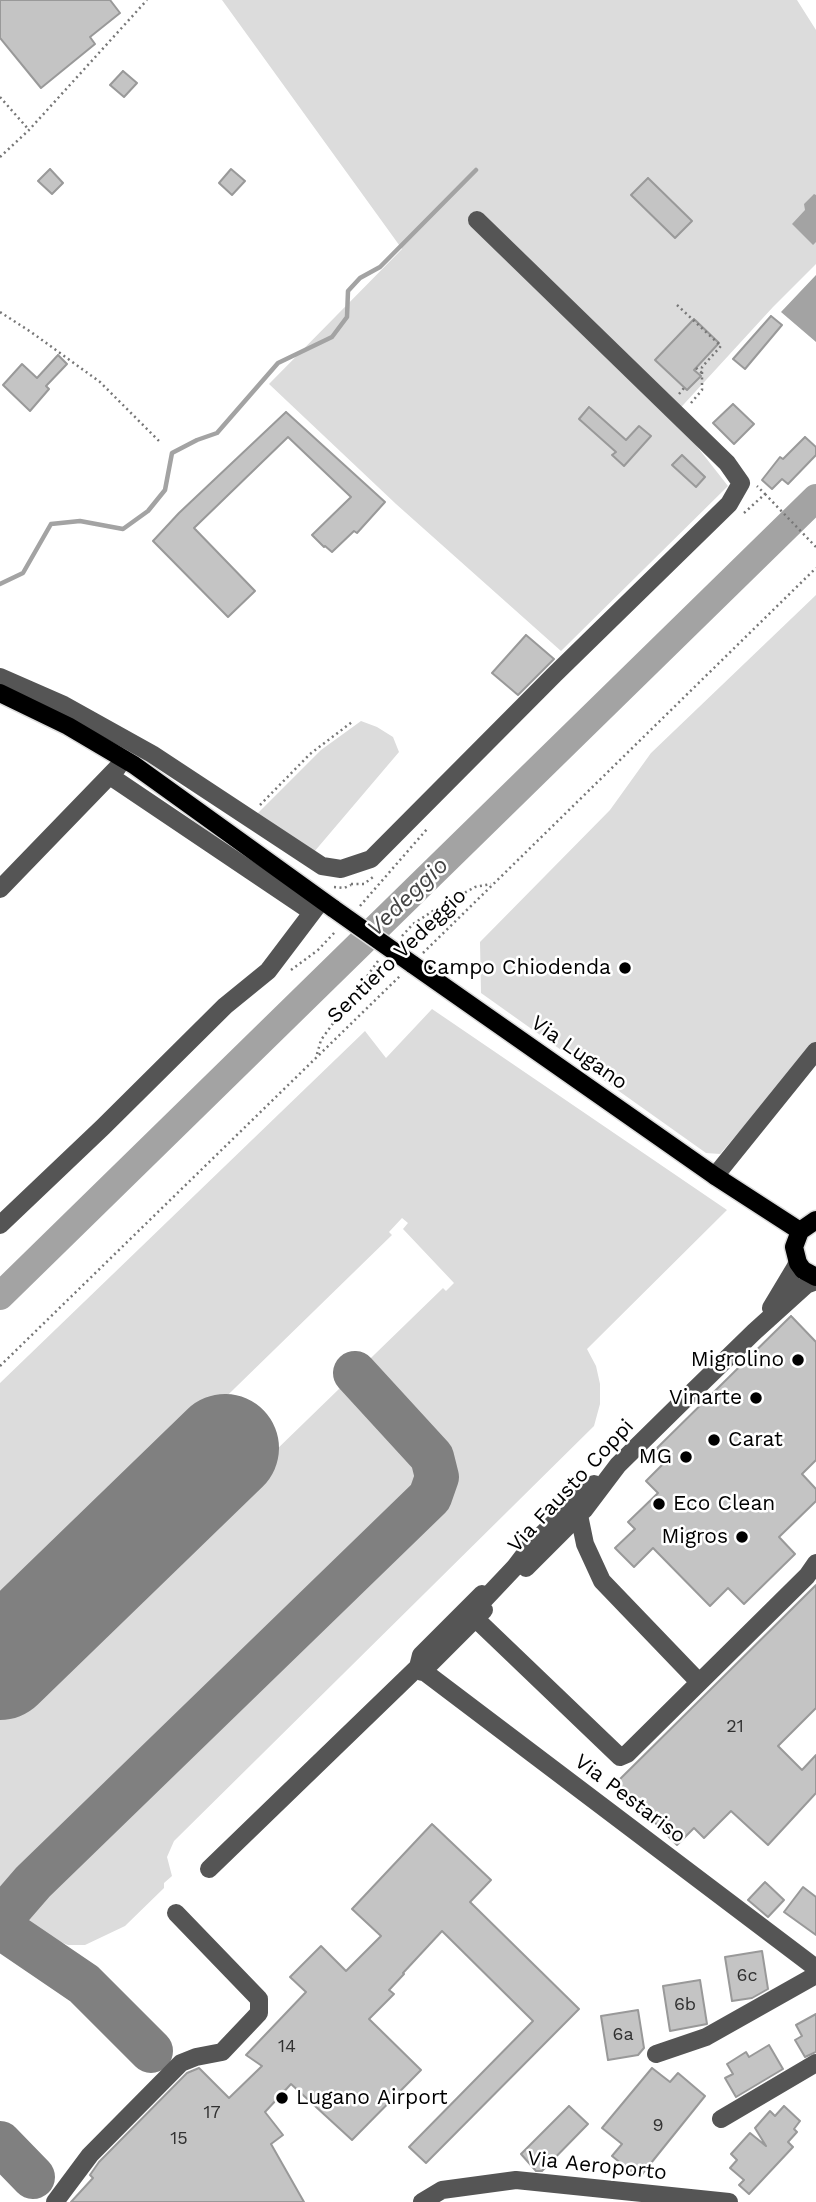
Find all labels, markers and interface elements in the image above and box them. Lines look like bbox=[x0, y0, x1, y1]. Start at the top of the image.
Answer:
water label: Vedeggio bbox=[362, 852, 454, 942]
street label: Sentiero Vedeggio bbox=[322, 883, 472, 1029]
place label: Campo Chiodenda bbox=[423, 955, 611, 981]
marker: Campo Chiodenda bbox=[617, 960, 633, 976]
street label: Via Lugano bbox=[526, 1011, 632, 1095]
place label: Migrolino bbox=[691, 1347, 784, 1373]
marker: Migrolino bbox=[790, 1352, 806, 1368]
place label: Vinarte bbox=[669, 1385, 742, 1411]
marker: Vinarte bbox=[748, 1390, 764, 1406]
street label: Via Fausto Coppi bbox=[503, 1414, 639, 1558]
place label: Carat bbox=[728, 1427, 783, 1453]
marker: Carat bbox=[706, 1432, 722, 1448]
place label: MG bbox=[639, 1444, 672, 1470]
marker: MG bbox=[678, 1449, 694, 1465]
place label: Eco Clean bbox=[673, 1491, 775, 1517]
marker: Eco Clean bbox=[651, 1496, 667, 1512]
place label: Migros bbox=[661, 1524, 728, 1550]
marker: Migros bbox=[734, 1529, 750, 1545]
house number: 21 bbox=[726, 1716, 744, 1738]
street label: Via Pestariso bbox=[569, 1749, 691, 1849]
house number: 6c bbox=[736, 1965, 758, 1987]
house number: 6b bbox=[674, 1994, 696, 2016]
house number: 6a bbox=[612, 2024, 634, 2046]
house number: 14 bbox=[278, 2036, 296, 2058]
place label: Lugano Airport bbox=[296, 2085, 448, 2111]
marker: Lugano Airport bbox=[274, 2090, 290, 2106]
house number: 17 bbox=[203, 2102, 221, 2124]
house number: 9 bbox=[652, 2115, 664, 2137]
house number: 15 bbox=[170, 2128, 188, 2150]
street label: Via Aeroporto bbox=[526, 2146, 668, 2186]

